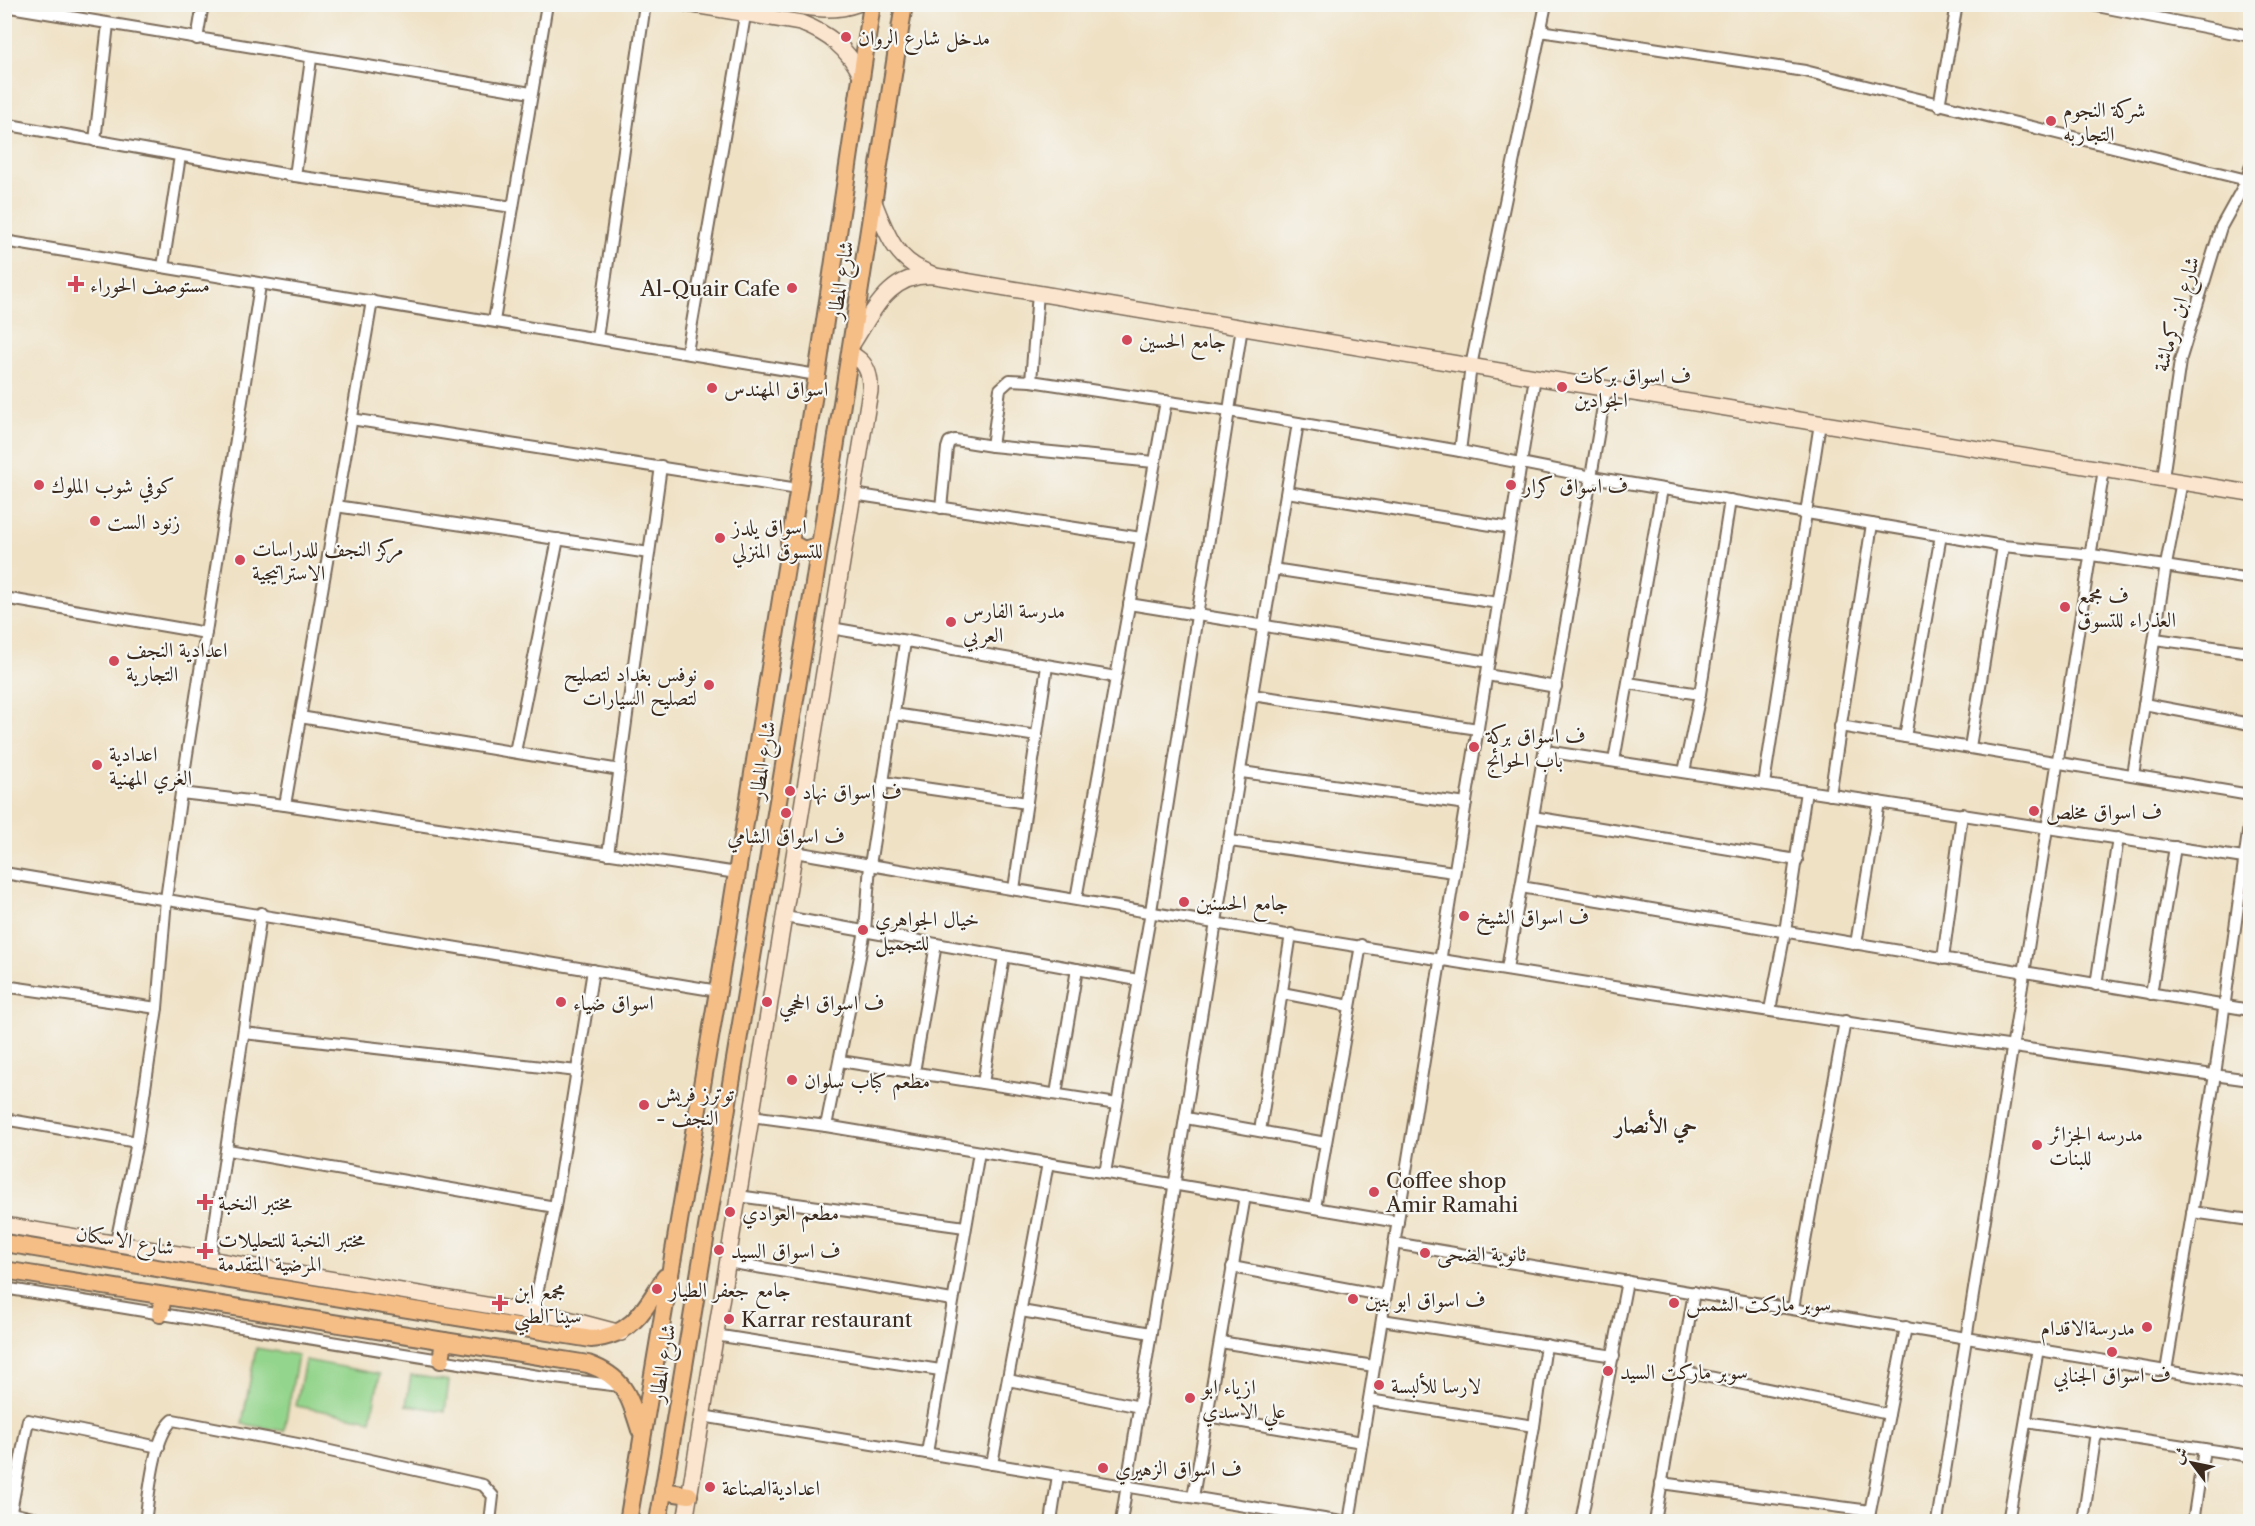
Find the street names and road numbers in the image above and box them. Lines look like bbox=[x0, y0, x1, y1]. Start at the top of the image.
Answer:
street label: شارع المطار bbox=[821, 239, 864, 324]
street label: شارع ابن كرماشة bbox=[2148, 254, 2210, 376]
street label: شارع المطار bbox=[743, 719, 786, 804]
street label: شارع الاسكان bbox=[73, 1220, 176, 1266]
street label: شارع المطار bbox=[643, 1322, 686, 1407]

